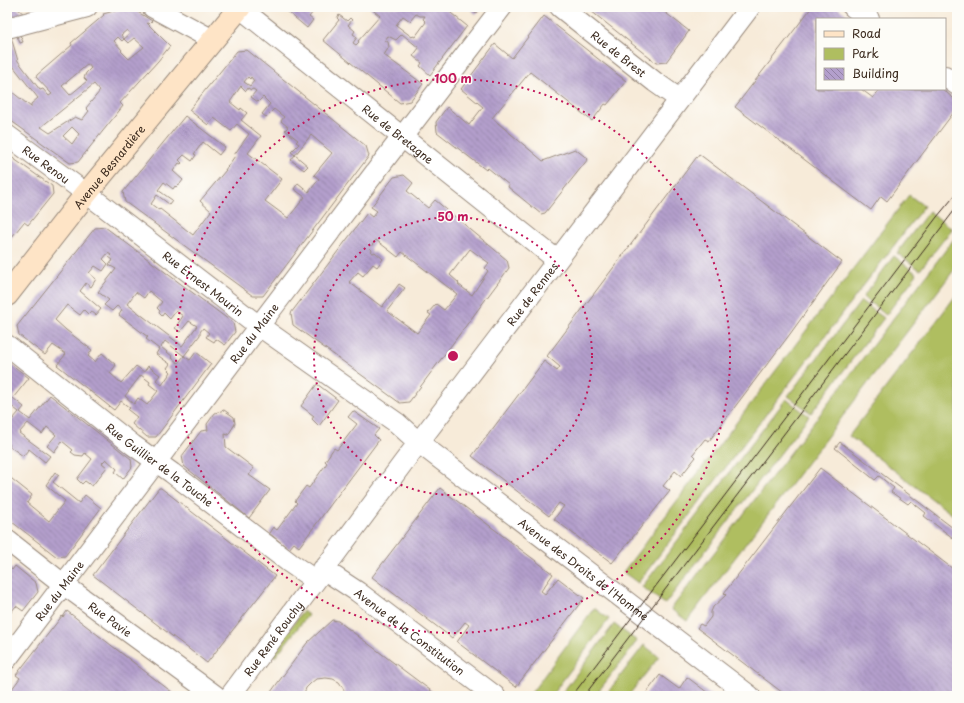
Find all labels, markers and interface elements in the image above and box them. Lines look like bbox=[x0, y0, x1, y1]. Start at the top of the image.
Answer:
legend bbox=[816, 18, 946, 90]
text: Road bbox=[852, 24, 881, 42]
street label: Rue de Brest bbox=[588, 26, 651, 81]
text: Park bbox=[852, 44, 879, 62]
text: Building bbox=[852, 64, 899, 82]
text: 100 m bbox=[434, 69, 472, 87]
street label: Rue de Bretagne bbox=[359, 100, 437, 167]
street label: Avenue Besnardière bbox=[69, 121, 148, 212]
street label: Rue Renou bbox=[19, 141, 74, 187]
text: 50 m bbox=[437, 207, 469, 225]
street label: Rue Ernest Mourin bbox=[159, 246, 247, 320]
street label: Rue de Rennes bbox=[502, 258, 562, 329]
street label: Rue du Maine bbox=[225, 299, 282, 367]
centre of rings bbox=[446, 349, 460, 363]
street label: Rue Guillier de la Touche bbox=[103, 418, 217, 510]
street label: Avenue des Droits de l'Homme bbox=[515, 514, 653, 624]
street label: Rue du Maine bbox=[30, 557, 87, 624]
street label: Avenue de la Constitution bbox=[351, 584, 469, 679]
street label: Rue Pavie bbox=[85, 597, 136, 641]
street label: Rue René Rouchy bbox=[239, 597, 307, 679]

